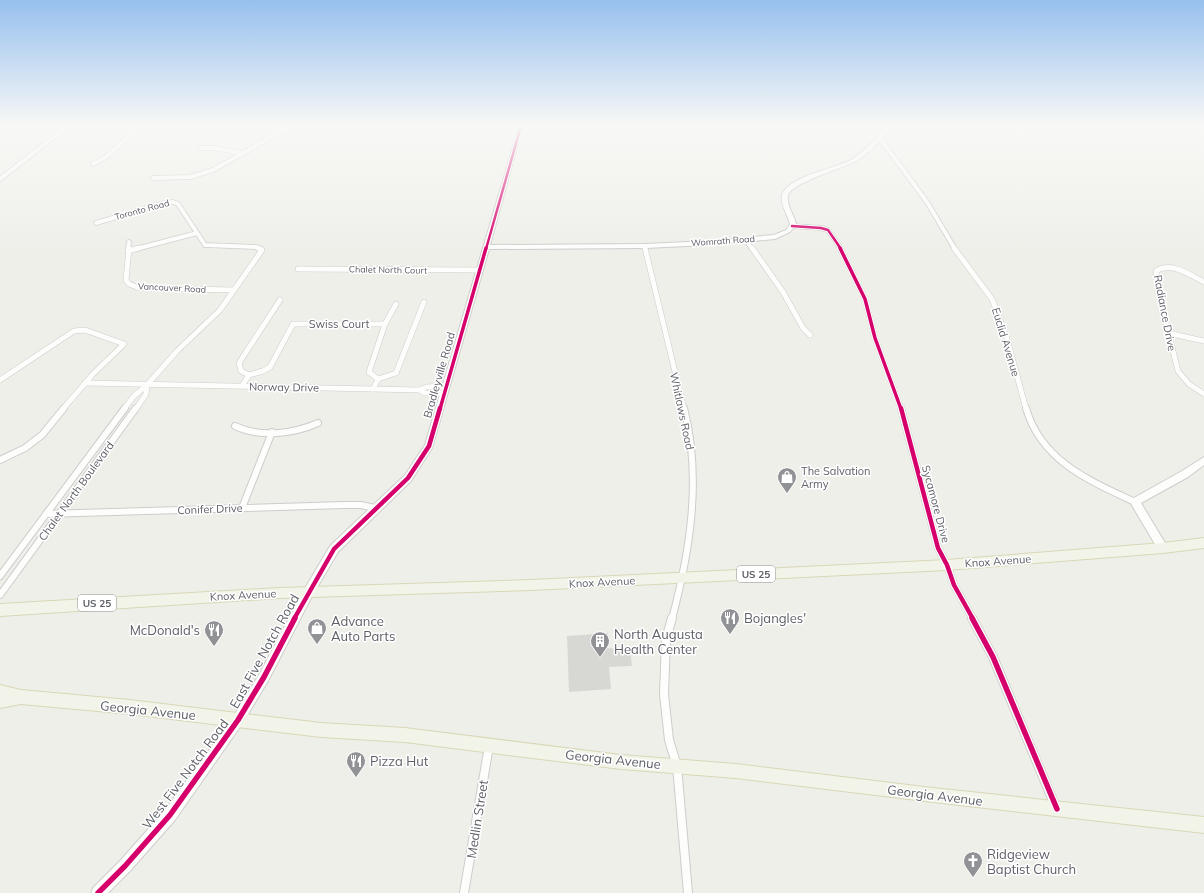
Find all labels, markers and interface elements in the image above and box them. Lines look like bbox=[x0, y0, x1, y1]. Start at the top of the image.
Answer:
street label: Toronto Road bbox=[113, 197, 170, 222]
street label: Womrath Road bbox=[691, 233, 755, 248]
street label: Chalet North Court bbox=[349, 263, 427, 276]
street label: Radiance Drive bbox=[1151, 274, 1179, 352]
street label: Vancouver Road bbox=[138, 280, 206, 295]
street label: Euclid Avenue bbox=[989, 306, 1023, 378]
street label: Swiss Court bbox=[309, 317, 369, 331]
street label: Bradleyville Road bbox=[420, 330, 458, 420]
street label: Whitlaws Road bbox=[667, 371, 697, 451]
street label: Norway Drive bbox=[249, 379, 319, 395]
street label: Chalet North Boulevard bbox=[35, 439, 117, 543]
place label: The Salvation Army bbox=[801, 464, 871, 491]
street label: Sycamore Drive bbox=[919, 464, 953, 544]
shop icon: The Salvation Army bbox=[776, 466, 798, 494]
street label: Conifer Drive bbox=[177, 501, 243, 517]
street label: Knox Avenue bbox=[964, 552, 1032, 570]
road number: US 25 bbox=[737, 566, 775, 582]
street label: Knox Avenue bbox=[568, 573, 636, 591]
street label: Knox Avenue bbox=[209, 586, 277, 604]
street label: East Five Notch Road bbox=[226, 591, 302, 711]
road number: US 25 bbox=[78, 595, 116, 611]
restaurant icon: Bojangles' bbox=[719, 607, 741, 635]
place label: Bojangles' bbox=[744, 610, 806, 626]
place label: Advance Auto Parts bbox=[331, 613, 395, 644]
shop icon: Advance Auto Parts bbox=[306, 617, 328, 645]
restaurant icon: McDonald's bbox=[203, 619, 225, 647]
place label: McDonald's bbox=[130, 622, 200, 638]
place label: North Augusta Health Center bbox=[614, 626, 703, 657]
building icon: North Augusta Health Center bbox=[589, 630, 611, 658]
street label: Georgia Avenue bbox=[99, 697, 197, 723]
street label: West Five Notch Road bbox=[138, 716, 232, 832]
street label: Georgia Avenue bbox=[564, 746, 662, 772]
restaurant icon: Pizza Hut bbox=[345, 750, 367, 778]
place label: Pizza Hut bbox=[370, 753, 429, 769]
street label: Medlin Street bbox=[463, 778, 491, 859]
street label: Georgia Avenue bbox=[886, 781, 984, 809]
place label: Ridgeview Baptist Church bbox=[987, 846, 1076, 877]
church icon: Ridgeview Baptist Church bbox=[962, 850, 984, 878]

